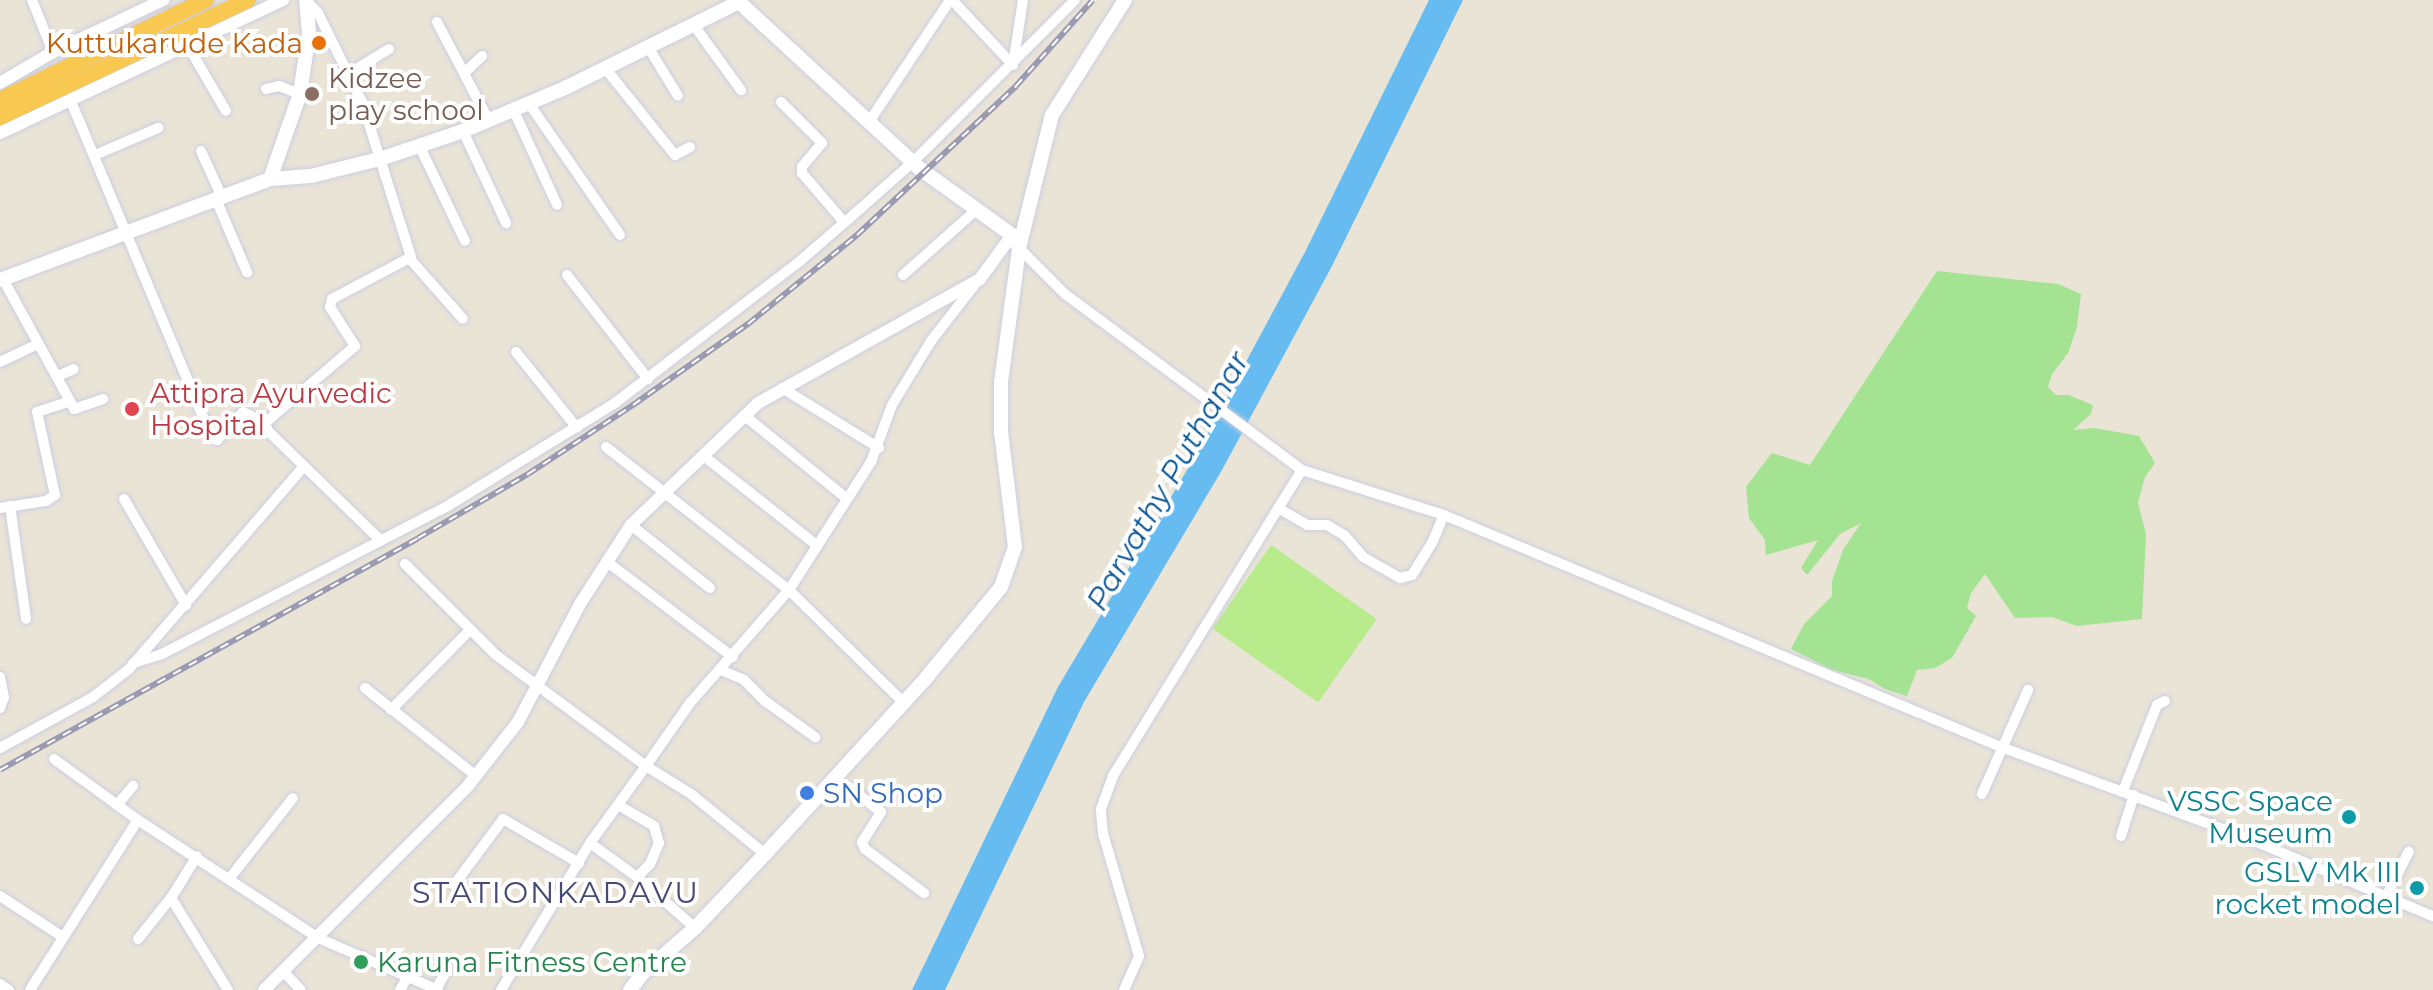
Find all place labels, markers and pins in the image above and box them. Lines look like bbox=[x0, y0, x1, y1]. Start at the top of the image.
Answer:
place label: Kuttukarude Kada bbox=[46, 26, 303, 60]
marker: Kuttukarude Kada bbox=[310, 34, 328, 52]
place label: Kidzee play school bbox=[328, 61, 484, 127]
marker: Kidzee play school bbox=[303, 85, 321, 103]
place label: Attipra Ayurvedic Hospital bbox=[150, 376, 392, 442]
marker: Attipra Ayurvedic Hospital bbox=[121, 398, 143, 420]
place label: SN Shop bbox=[823, 776, 943, 810]
marker: SN Shop bbox=[798, 784, 816, 802]
place label: VSSC Space Museum bbox=[2167, 784, 2333, 850]
marker: VSSC Space Museum bbox=[2340, 808, 2358, 826]
place label: GSLV Mk III rocket model bbox=[2215, 855, 2401, 921]
marker: GSLV Mk III rocket model bbox=[2408, 879, 2426, 897]
place label: Karuna Fitness Centre bbox=[377, 945, 687, 979]
marker: Karuna Fitness Centre bbox=[352, 953, 370, 971]

